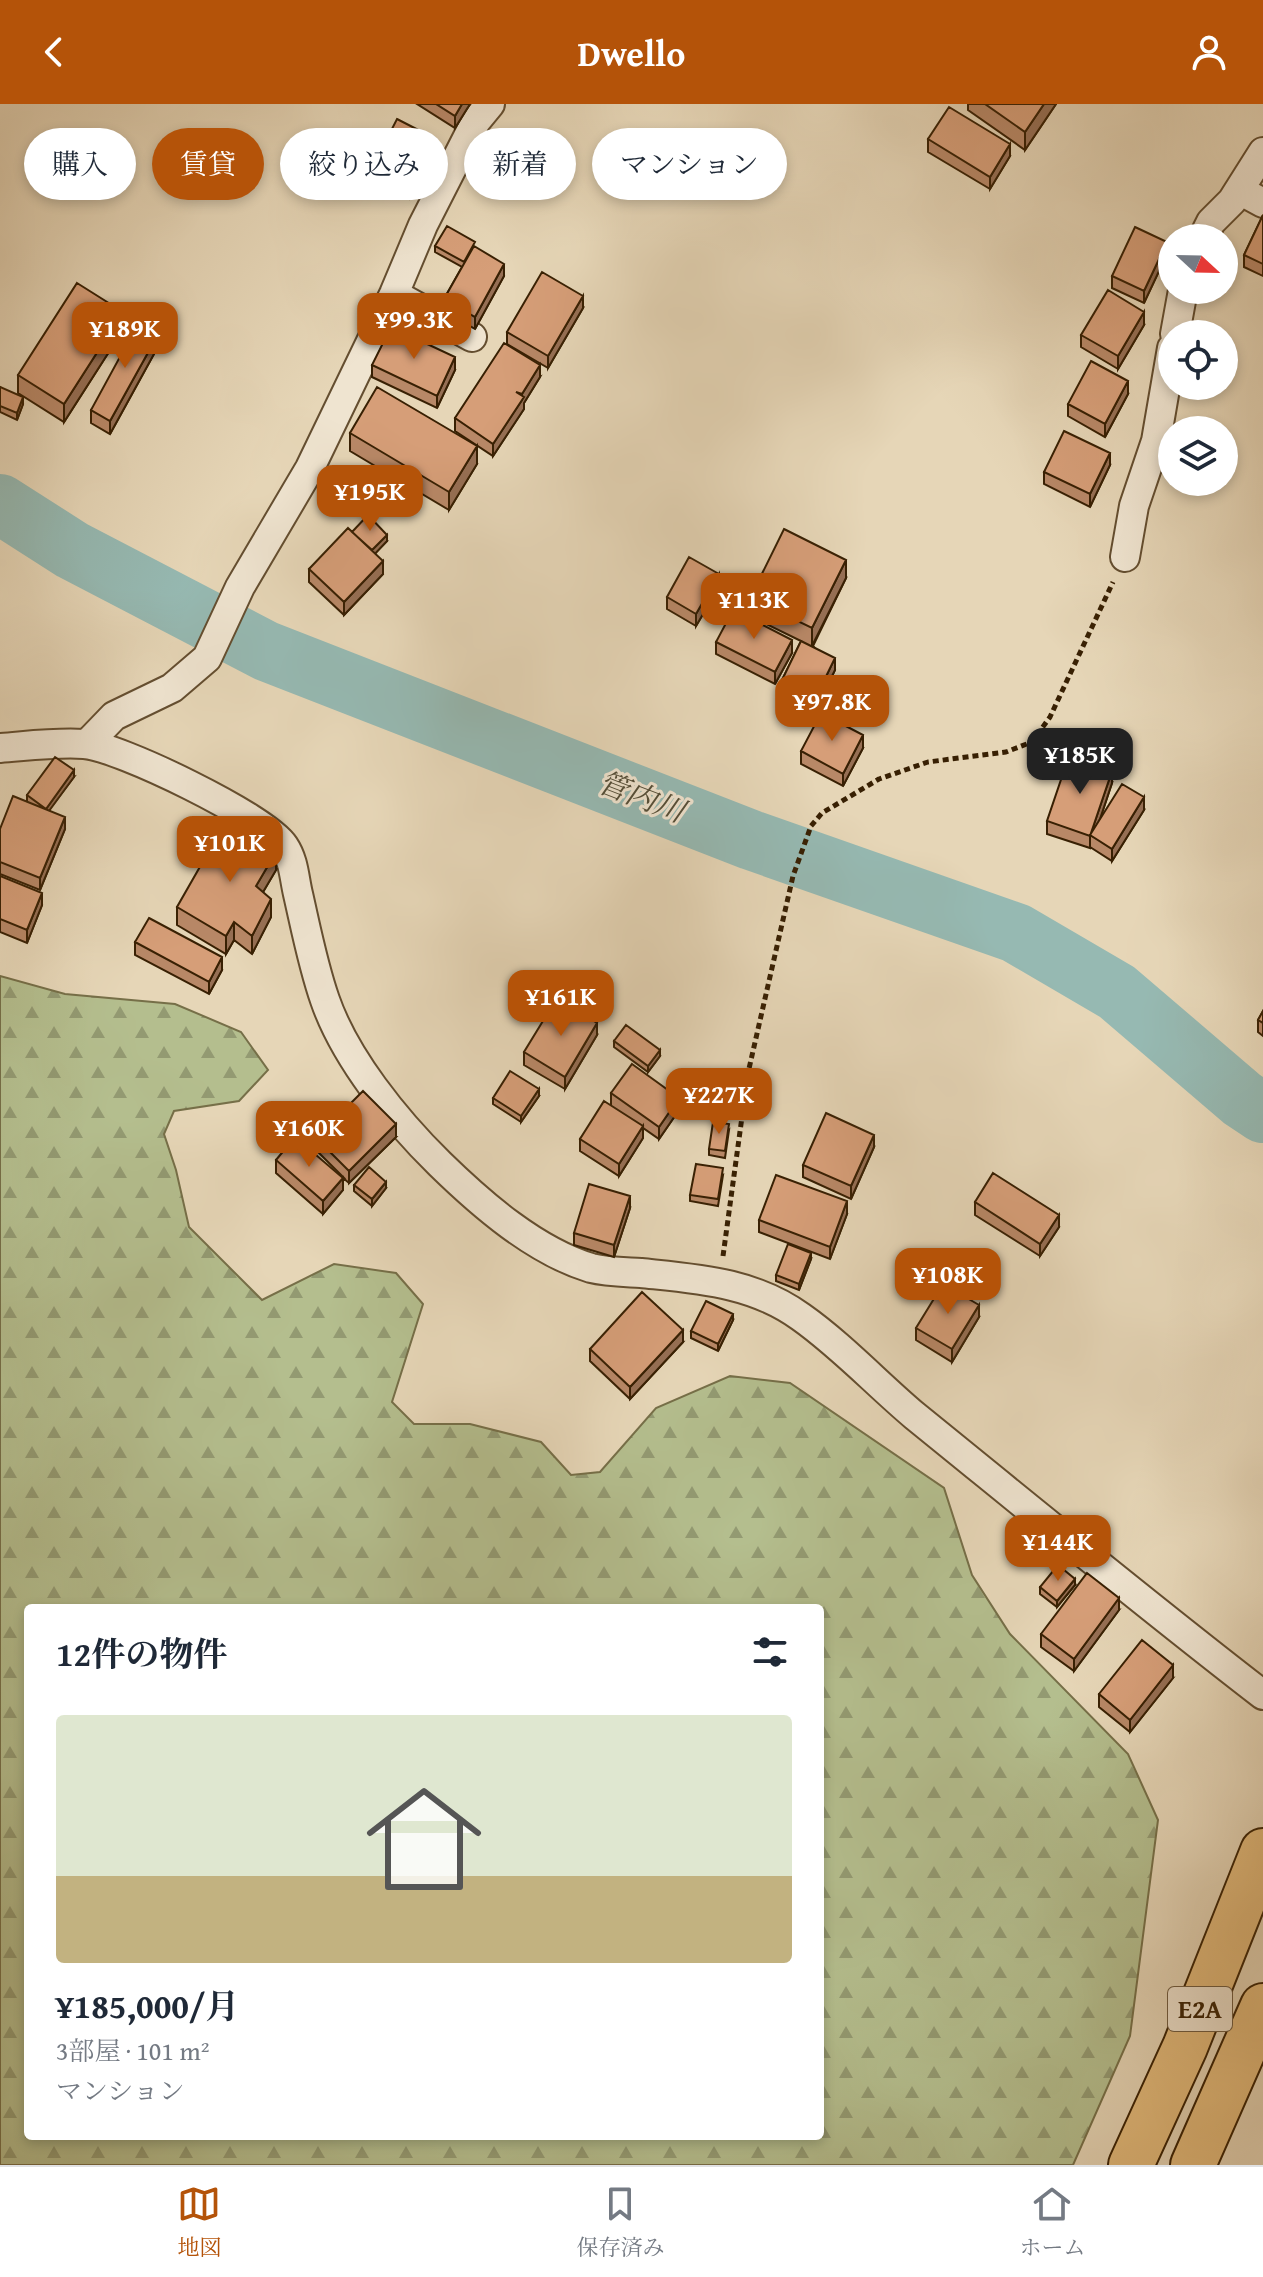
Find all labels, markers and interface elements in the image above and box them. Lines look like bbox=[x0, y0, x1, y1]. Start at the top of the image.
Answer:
text: Dwello bbox=[578, 26, 685, 79]
icon: back bbox=[32, 30, 76, 74]
icon: person bbox=[1187, 30, 1231, 74]
chip: 購入 bbox=[24, 128, 136, 200]
chip: 賃貸 bbox=[152, 128, 264, 200]
chip: 絞り込み bbox=[280, 128, 448, 200]
chip: 新着 bbox=[464, 128, 576, 200]
chip: マンション bbox=[592, 128, 787, 200]
north arrow bbox=[1158, 224, 1238, 304]
map controls bbox=[1158, 224, 1238, 496]
pin: ¥99.3K bbox=[349, 293, 479, 361]
text: ¥99.3K bbox=[375, 299, 453, 338]
pin: ¥189K bbox=[69, 302, 181, 370]
text: ¥189K bbox=[90, 308, 160, 347]
button: locate bbox=[1158, 320, 1238, 400]
button: layers bbox=[1158, 416, 1238, 496]
pin: ¥195K bbox=[314, 465, 426, 533]
text: ¥195K bbox=[335, 471, 405, 510]
pin: ¥113K bbox=[698, 573, 810, 641]
text: ¥113K bbox=[719, 579, 789, 618]
pin: ¥97.8K bbox=[767, 675, 897, 743]
text: ¥97.8K bbox=[793, 681, 871, 720]
pin: ¥185K bbox=[1024, 728, 1136, 796]
text: ¥185K bbox=[1045, 734, 1115, 773]
water label: 管内川 bbox=[591, 759, 694, 834]
pin: ¥101K bbox=[174, 816, 286, 884]
text: ¥101K bbox=[195, 822, 265, 861]
pin: ¥161K bbox=[505, 970, 617, 1038]
text: ¥161K bbox=[526, 976, 596, 1015]
pin: ¥227K bbox=[663, 1068, 775, 1136]
text: ¥227K bbox=[684, 1074, 754, 1113]
pin: ¥160K bbox=[253, 1101, 365, 1169]
text: ¥160K bbox=[274, 1107, 344, 1146]
pin: ¥108K bbox=[892, 1248, 1004, 1316]
text: ¥108K bbox=[913, 1254, 983, 1293]
pin: ¥144K bbox=[1002, 1515, 1114, 1583]
text: ¥144K bbox=[1023, 1521, 1093, 1560]
text: 12件の物件 bbox=[56, 1629, 227, 1678]
icon: filters bbox=[748, 1630, 792, 1674]
icon: home bbox=[352, 1767, 496, 1911]
text: ¥185,000/月 bbox=[56, 1981, 239, 2030]
road number: E2A bbox=[1168, 1987, 1232, 2031]
text: 3部屋 · 101 m² bbox=[56, 2031, 210, 2070]
text: マンション bbox=[56, 2071, 185, 2110]
tab: 地図 bbox=[177, 2182, 222, 2263]
tab: 保存済み bbox=[576, 2182, 665, 2263]
tab: ホーム bbox=[1019, 2182, 1086, 2263]

